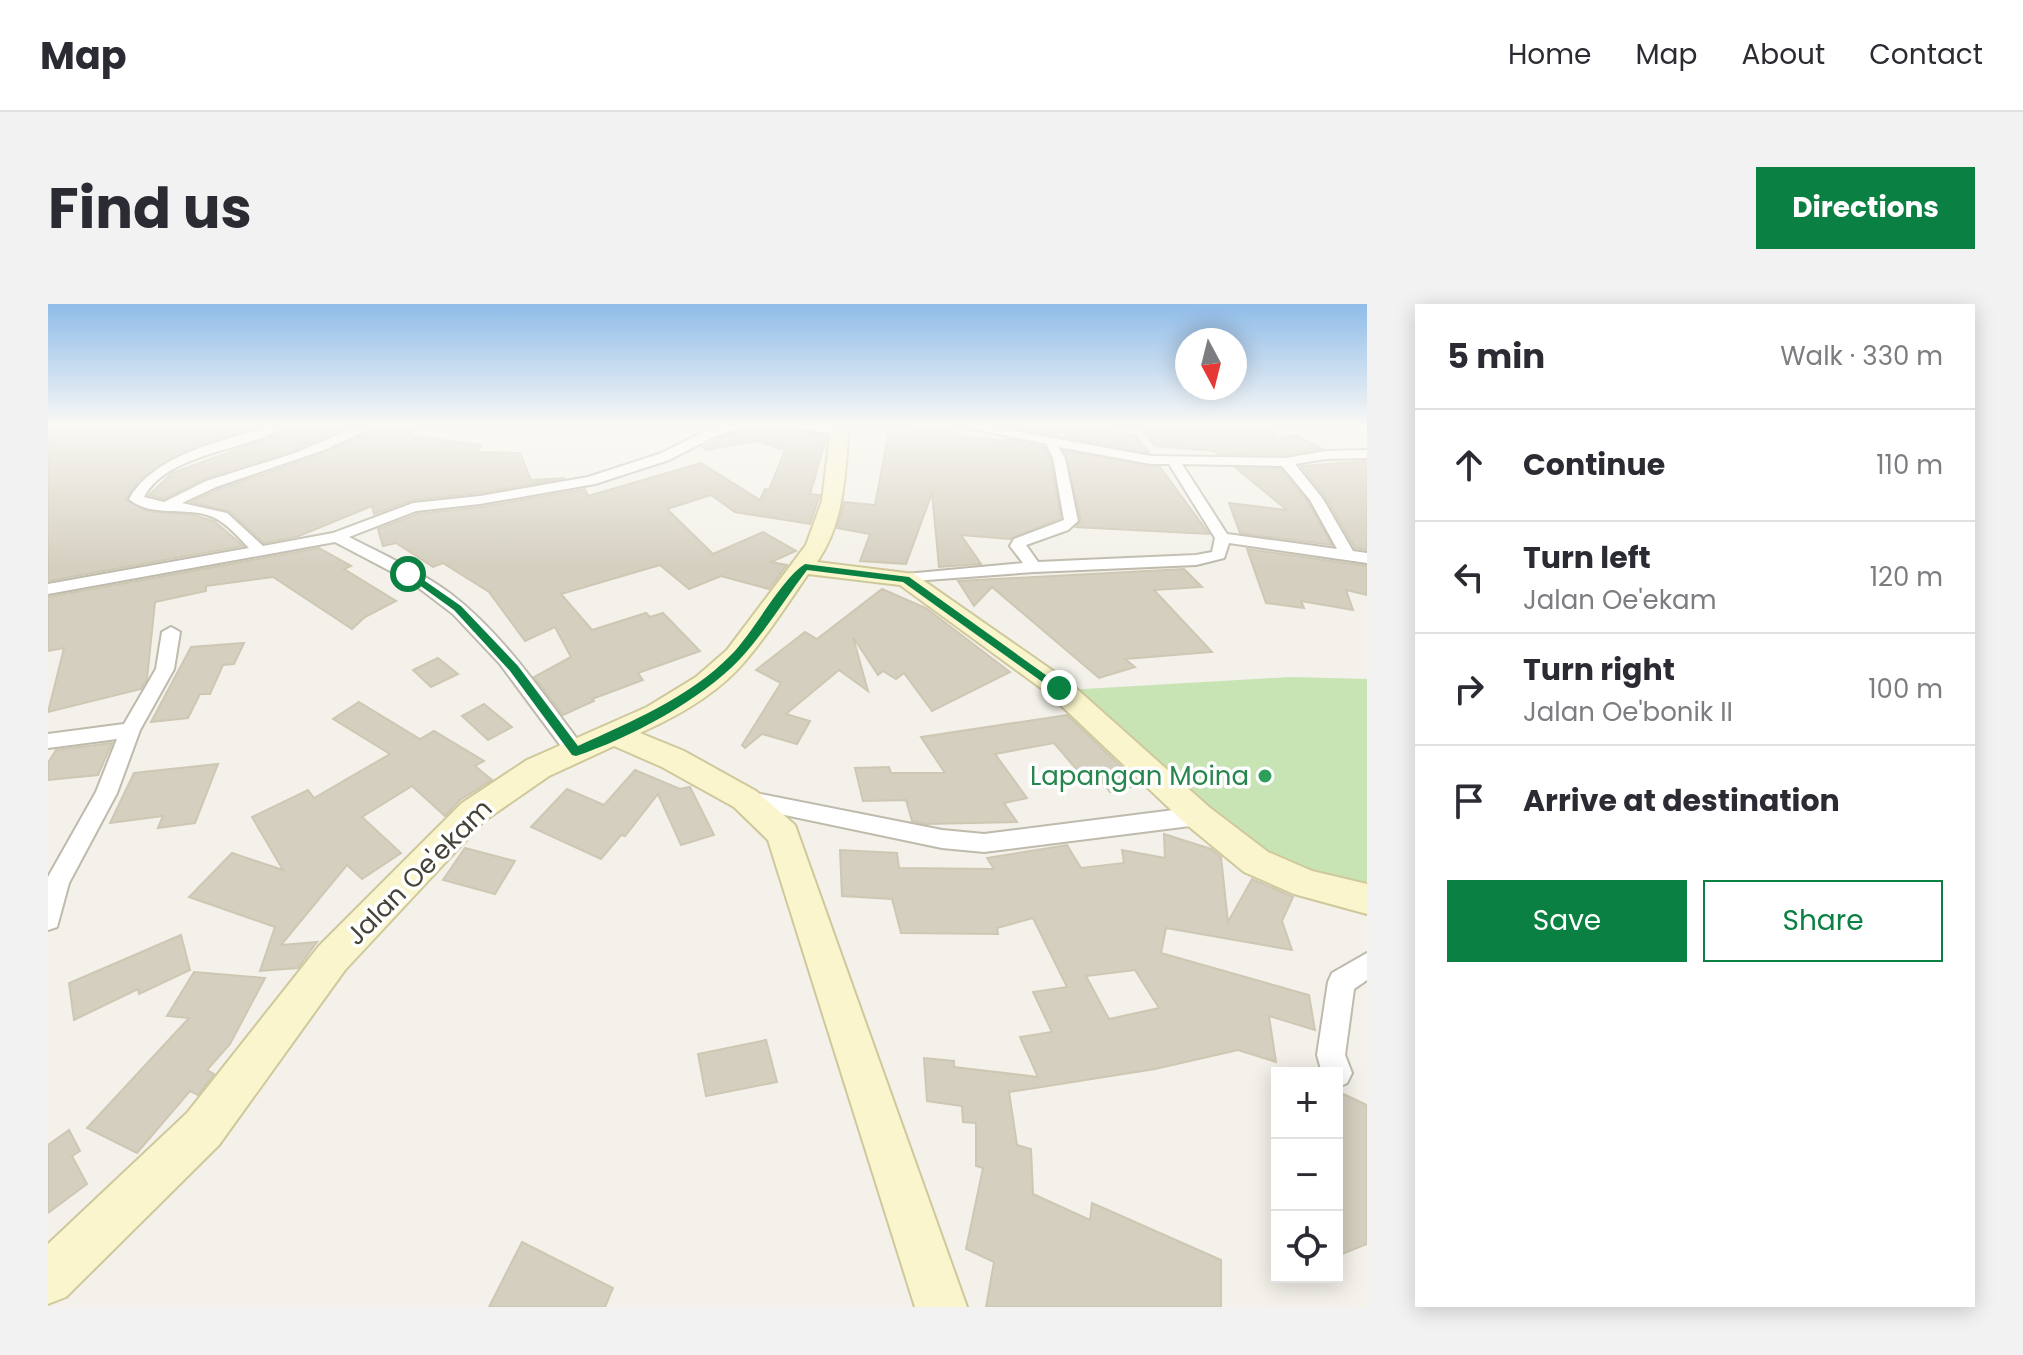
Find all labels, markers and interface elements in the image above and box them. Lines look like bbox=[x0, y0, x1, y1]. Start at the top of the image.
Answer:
text: Map bbox=[40, 29, 127, 82]
text: Home bbox=[1508, 35, 1591, 74]
text: Map bbox=[1635, 35, 1697, 74]
text: About bbox=[1741, 35, 1825, 74]
text: Contact bbox=[1869, 35, 1983, 74]
button: Directions bbox=[1756, 167, 1975, 249]
text: Find us bbox=[48, 169, 252, 248]
north arrow bbox=[1175, 328, 1247, 400]
text: 5 min bbox=[1447, 332, 1545, 380]
text: Walk · 330 m bbox=[1780, 338, 1943, 374]
icon: ahead bbox=[1447, 443, 1491, 487]
text: Continue bbox=[1523, 443, 1665, 486]
text: 110 m bbox=[1876, 447, 1943, 483]
text: Turn left bbox=[1523, 536, 1651, 579]
icon: left bbox=[1447, 555, 1491, 599]
route start bbox=[390, 556, 426, 592]
text: 120 m bbox=[1870, 559, 1943, 595]
text: Jalan Oe'ekam bbox=[1523, 582, 1716, 618]
text: Turn right bbox=[1523, 648, 1675, 691]
icon: right bbox=[1447, 667, 1491, 711]
route end bbox=[1041, 670, 1077, 706]
text: 100 m bbox=[1868, 671, 1943, 707]
text: Jalan Oe'bonik II bbox=[1523, 694, 1733, 730]
place label: Lapangan Moina bbox=[1030, 758, 1249, 794]
marker: Lapangan Moina bbox=[1256, 767, 1274, 785]
icon: arrive bbox=[1447, 779, 1491, 823]
text: Arrive at destination bbox=[1523, 779, 1840, 822]
street label: Jalan Oe'ekam bbox=[338, 791, 500, 953]
button: Save bbox=[1447, 880, 1687, 962]
button: Share bbox=[1703, 880, 1943, 962]
map controls bbox=[1271, 1067, 1343, 1283]
button: + bbox=[1271, 1067, 1343, 1139]
button: − bbox=[1271, 1139, 1343, 1211]
button: locate bbox=[1271, 1211, 1343, 1283]

